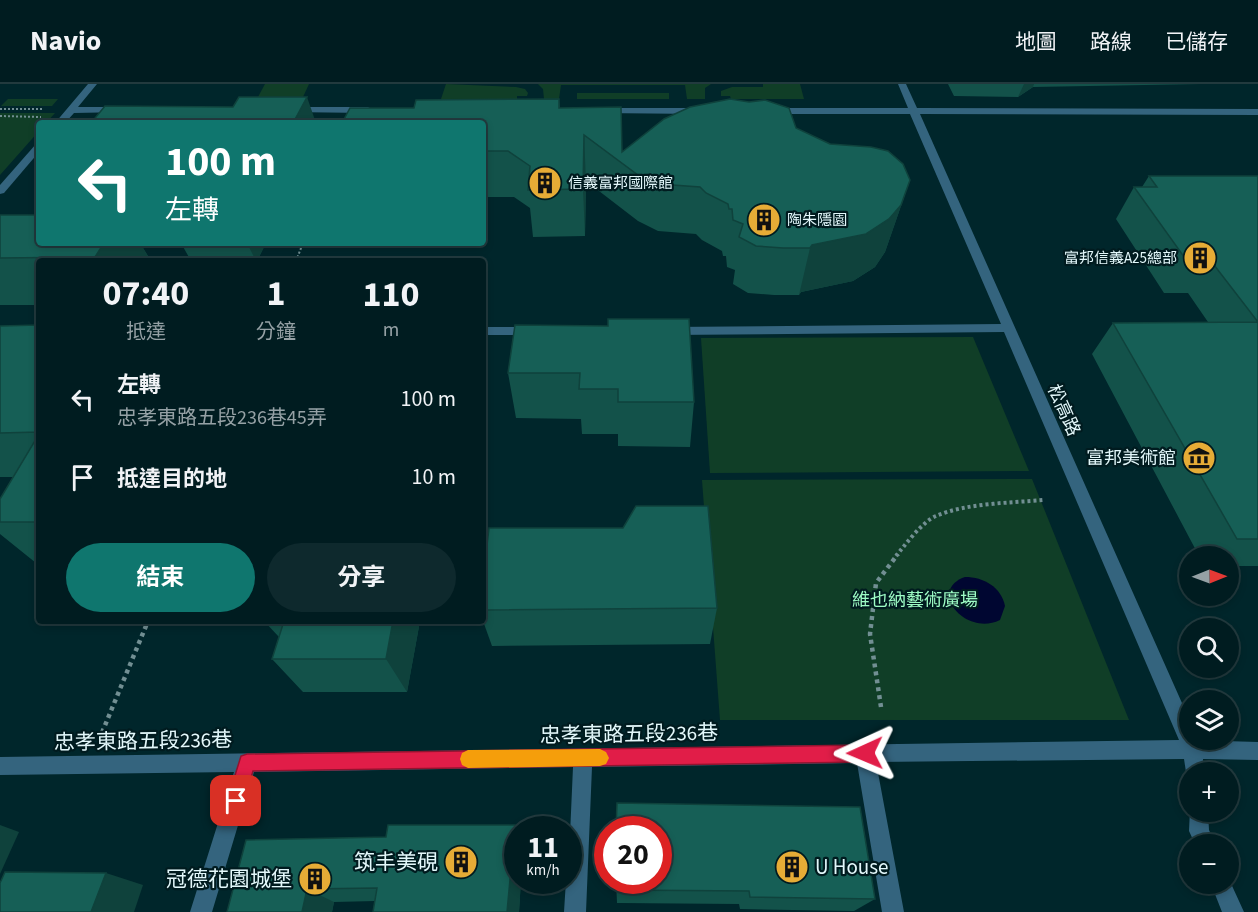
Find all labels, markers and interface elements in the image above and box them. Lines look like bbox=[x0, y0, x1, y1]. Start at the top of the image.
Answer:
text: Navio bbox=[30, 21, 101, 61]
text: 地圖 bbox=[1015, 27, 1057, 57]
text: 路線 bbox=[1090, 27, 1132, 57]
text: 已儲存 bbox=[1165, 27, 1228, 57]
text: 100 m bbox=[165, 132, 276, 192]
icon: left bbox=[66, 144, 144, 222]
building icon: 信義富邦國際館 bbox=[527, 165, 563, 201]
place label: 信義富邦國際館 bbox=[568, 173, 673, 194]
text: 左轉 bbox=[165, 191, 219, 230]
building icon: 陶朱隱園 bbox=[746, 202, 782, 238]
place label: 陶朱隱園 bbox=[787, 210, 847, 231]
building icon: 富邦信義A25總部 bbox=[1182, 240, 1218, 276]
place label: 富邦信義A25總部 bbox=[1064, 248, 1177, 269]
text: 07:40 bbox=[103, 268, 189, 319]
text: 1 bbox=[266, 268, 285, 319]
text: 110 bbox=[362, 269, 419, 320]
text: m bbox=[383, 316, 399, 344]
text: 抵達 bbox=[126, 318, 166, 346]
text: 分鐘 bbox=[256, 318, 296, 346]
text: 左轉 bbox=[117, 369, 161, 401]
street label: 松高路 bbox=[1041, 380, 1086, 440]
icon: left bbox=[66, 383, 99, 416]
text: 100 m bbox=[401, 383, 456, 415]
text: 忠孝東路五段236巷45弄 bbox=[117, 404, 327, 432]
museum icon: 富邦美術館 bbox=[1181, 440, 1217, 476]
place label: 富邦美術館 bbox=[1086, 446, 1176, 471]
icon: arrive bbox=[66, 461, 99, 494]
text: 10 m bbox=[411, 461, 456, 493]
text: 抵達目的地 bbox=[117, 463, 227, 495]
button: 結束 bbox=[66, 543, 255, 612]
button: 分享 bbox=[267, 543, 456, 612]
north arrow bbox=[1179, 546, 1239, 606]
map controls bbox=[1179, 546, 1239, 894]
park label: 維也納藝術廣場 bbox=[852, 588, 978, 613]
button: search bbox=[1179, 618, 1239, 678]
button: layers bbox=[1179, 690, 1239, 750]
street label: 忠孝東路五段236巷 bbox=[540, 717, 718, 751]
position arrow bbox=[833, 721, 897, 785]
street label: 忠孝東路五段236巷 bbox=[54, 724, 232, 758]
button: + bbox=[1179, 762, 1239, 822]
pin bbox=[210, 775, 261, 826]
icon: arrive bbox=[219, 784, 252, 817]
speed limit sign: 20 bbox=[594, 816, 672, 894]
text: 11 bbox=[527, 826, 559, 869]
button: − bbox=[1179, 834, 1239, 894]
building icon: 筑丰美硯 bbox=[443, 844, 479, 880]
place label: 筑丰美硯 bbox=[354, 847, 438, 877]
building icon: U House bbox=[774, 849, 810, 885]
place label: U House bbox=[815, 852, 888, 882]
text: km/h bbox=[526, 860, 560, 881]
building icon: 冠德花園城堡 bbox=[297, 861, 333, 897]
place label: 冠德花園城堡 bbox=[166, 864, 292, 894]

